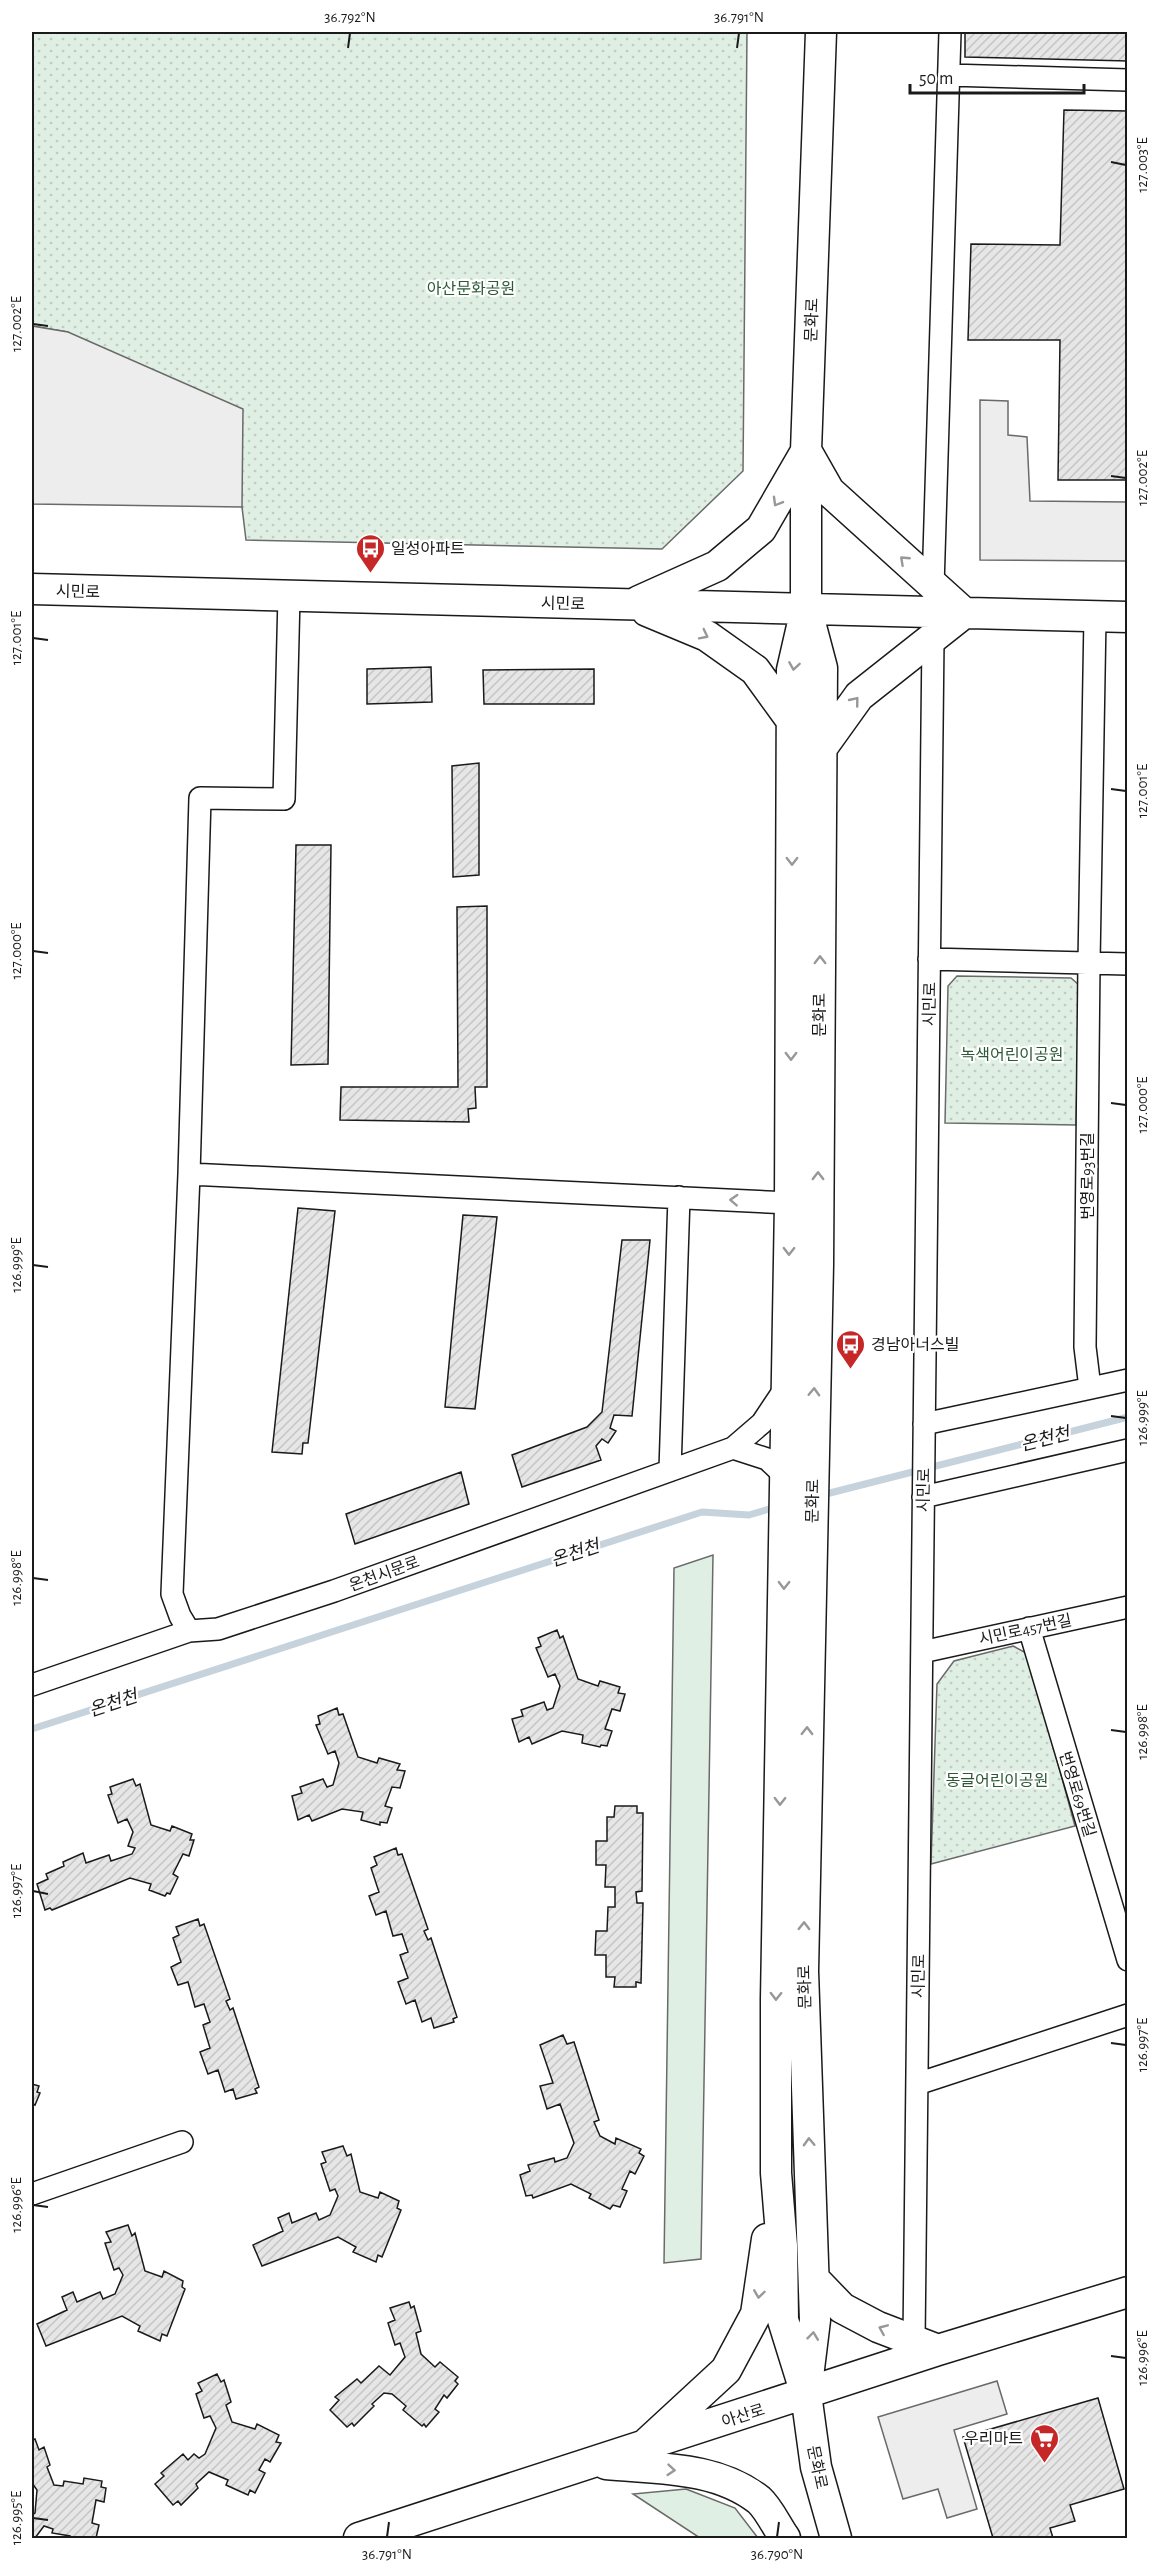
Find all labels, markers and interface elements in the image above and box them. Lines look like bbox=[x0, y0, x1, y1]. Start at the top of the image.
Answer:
text: 36.792°N bbox=[324, 10, 376, 25]
text: 36.791°N bbox=[714, 10, 764, 25]
scale bar bbox=[910, 57, 1084, 95]
text: 50 m bbox=[919, 70, 953, 88]
text: 127.003°E bbox=[1135, 137, 1150, 193]
park label: 아산문화공원 bbox=[427, 281, 515, 297]
text: 127.002°E bbox=[9, 296, 24, 352]
street label: 문화로 bbox=[803, 297, 821, 342]
text: 127.002°E bbox=[1135, 450, 1150, 506]
one-way arrow bbox=[773, 496, 784, 506]
bus stop icon: 일성아파트 bbox=[354, 532, 386, 574]
place label: 일성아파트 bbox=[391, 541, 465, 557]
one-way arrow bbox=[900, 557, 911, 568]
street label: 시민로 bbox=[56, 584, 100, 600]
street label: 시민로 bbox=[541, 596, 585, 612]
text: 127.001°E bbox=[9, 611, 24, 665]
one-way arrow bbox=[697, 628, 708, 640]
one-way arrow bbox=[788, 661, 801, 671]
one-way arrow bbox=[848, 697, 859, 708]
text: 127.001°E bbox=[1135, 764, 1150, 818]
one-way arrow bbox=[786, 856, 798, 865]
text: 127.000°E bbox=[9, 922, 24, 980]
one-way arrow bbox=[814, 955, 826, 964]
street label: 시민로 bbox=[922, 982, 938, 1026]
street label: 문화로 bbox=[812, 993, 828, 1037]
park label: 녹색어린이공원 bbox=[960, 1047, 1064, 1063]
one-way arrow bbox=[785, 1051, 797, 1060]
text: 127.000°E bbox=[1135, 1076, 1150, 1134]
street label: 번영로93번길 bbox=[1080, 1132, 1096, 1220]
one-way arrow bbox=[812, 1171, 825, 1180]
one-way arrow bbox=[730, 1194, 739, 1207]
text: 126.999°E bbox=[9, 1237, 24, 1293]
one-way arrow bbox=[783, 1246, 795, 1255]
bus stop icon: 경남아너스빌 bbox=[834, 1328, 866, 1370]
place label: 경남아너스빌 bbox=[871, 1337, 959, 1353]
one-way arrow bbox=[808, 1387, 821, 1396]
text: 126.999°E bbox=[1135, 1390, 1150, 1446]
water label: 온천천 bbox=[1019, 1424, 1074, 1455]
street label: 시민로 bbox=[916, 1468, 932, 1512]
street label: 문화로 bbox=[805, 1479, 821, 1523]
water label: 온천천 bbox=[549, 1536, 604, 1570]
text: 126.998°E bbox=[9, 1550, 24, 1606]
street label: 온천시문로 bbox=[347, 1553, 422, 1594]
one-way arrow bbox=[777, 1581, 790, 1590]
street label: 시민로457번길 bbox=[977, 1612, 1073, 1648]
water label: 온천천 bbox=[87, 1686, 142, 1720]
text: 126.998°E bbox=[1135, 1704, 1150, 1760]
one-way arrow bbox=[801, 1726, 814, 1735]
street label: 번영로69번길 bbox=[1056, 1750, 1098, 1839]
park label: 동글어린이공원 bbox=[945, 1773, 1049, 1789]
one-way arrow bbox=[773, 1797, 786, 1806]
text: 126.997°E bbox=[9, 1864, 24, 1918]
one-way arrow bbox=[798, 1921, 810, 1930]
street label: 시민로 bbox=[911, 1954, 927, 1998]
street label: 문화로 bbox=[797, 1964, 813, 2009]
one-way arrow bbox=[770, 1992, 782, 2001]
text: 126.997°E bbox=[1135, 2018, 1150, 2072]
one-way arrow bbox=[803, 2137, 815, 2146]
text: 126.996°E bbox=[9, 2177, 24, 2233]
one-way arrow bbox=[754, 2289, 766, 2298]
one-way arrow bbox=[879, 2324, 890, 2336]
text: 126.996°E bbox=[1135, 2330, 1150, 2386]
one-way arrow bbox=[807, 2332, 819, 2341]
street label: 아산로 bbox=[720, 2401, 767, 2430]
supermarket icon: 우리마트 bbox=[1028, 2422, 1060, 2464]
place label: 우리마트 bbox=[964, 2431, 1023, 2447]
street label: 문화로 bbox=[805, 2444, 829, 2491]
one-way arrow bbox=[666, 2463, 675, 2476]
text: 126.995°E bbox=[9, 2491, 24, 2545]
text: 36.791°N bbox=[362, 2547, 412, 2562]
text: 36.790°N bbox=[751, 2547, 803, 2562]

